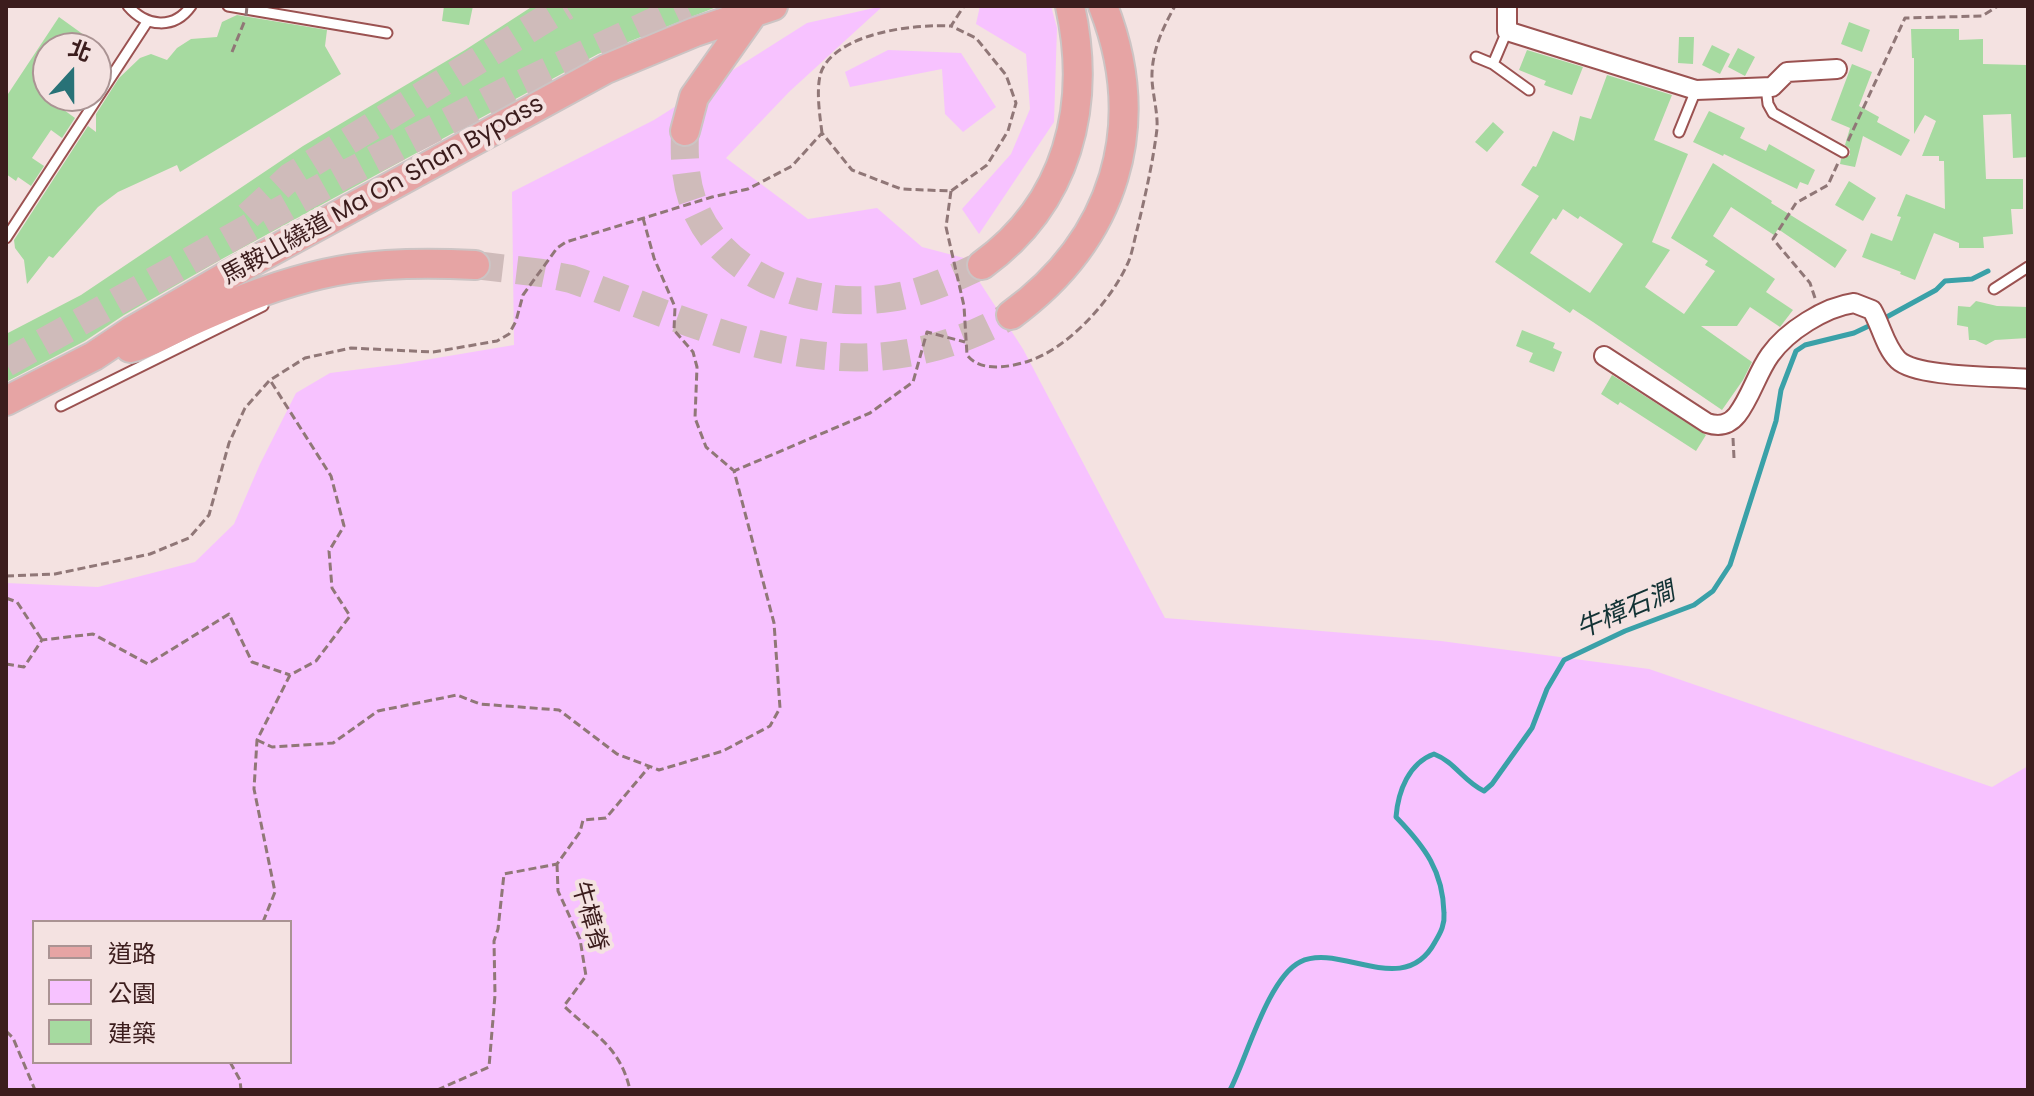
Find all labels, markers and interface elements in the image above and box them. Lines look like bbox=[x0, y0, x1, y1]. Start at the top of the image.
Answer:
north arrow bbox=[32, 32, 112, 112]
text: 北 bbox=[64, 33, 96, 69]
street label: 馬鞍山繞道 Ma On Shan Bypass bbox=[217, 90, 549, 292]
water label: 牛樟石澗 bbox=[1572, 577, 1680, 647]
street label: 牛樟脊 bbox=[564, 878, 612, 956]
legend bbox=[32, 920, 292, 1064]
text: 道路 bbox=[108, 937, 156, 970]
text: 公園 bbox=[108, 977, 156, 1010]
text: 建築 bbox=[108, 1017, 156, 1050]

